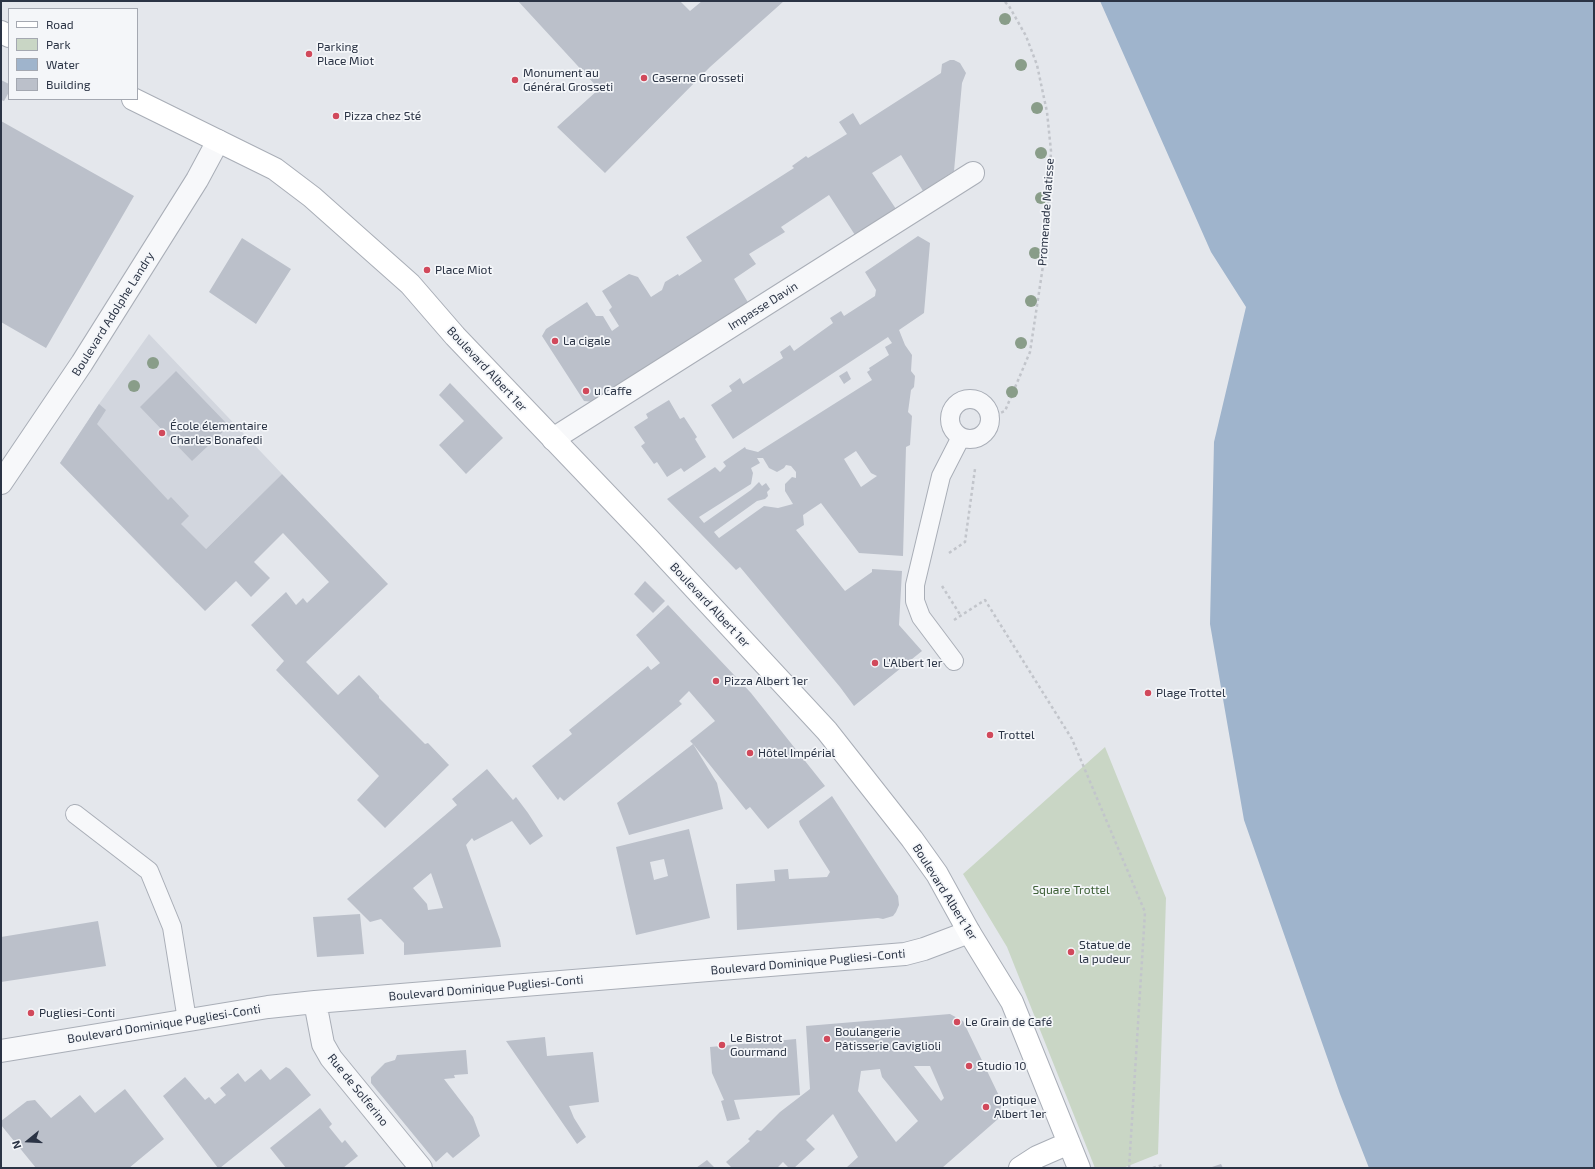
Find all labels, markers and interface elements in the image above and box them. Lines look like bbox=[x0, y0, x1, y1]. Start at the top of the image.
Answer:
legend bbox=[8, 8, 138, 100]
text: Road bbox=[46, 17, 74, 31]
text: Park bbox=[46, 37, 71, 51]
place label: Parking Place Miot bbox=[317, 40, 374, 68]
marker: Parking Place Miot bbox=[304, 49, 314, 59]
text: Water bbox=[46, 57, 80, 71]
place label: Monument au Général Grosseti bbox=[523, 66, 613, 94]
place label: Caserne Grosseti bbox=[652, 71, 744, 85]
marker: Caserne Grosseti bbox=[639, 73, 649, 83]
marker: Monument au Général Grosseti bbox=[510, 75, 520, 85]
text: Building bbox=[46, 77, 90, 91]
place label: Pizza chez Sté bbox=[344, 109, 421, 123]
marker: Pizza chez Sté bbox=[331, 111, 341, 121]
street label: Promenade Matisse bbox=[1035, 157, 1057, 267]
street label: Boulevard Adolphe Landry bbox=[69, 249, 157, 379]
place label: Place Miot bbox=[435, 263, 492, 277]
marker: Place Miot bbox=[422, 265, 432, 275]
street label: Impasse Davin bbox=[726, 279, 800, 333]
street label: Boulevard Albert 1er bbox=[444, 324, 530, 414]
place label: La cigale bbox=[563, 334, 611, 348]
marker: La cigale bbox=[550, 336, 560, 346]
place label: u Caffe bbox=[594, 384, 632, 398]
marker: u Caffe bbox=[581, 386, 591, 396]
place label: École élementaire Charles Bonafedi bbox=[170, 419, 268, 447]
marker: École élementaire Charles Bonafedi bbox=[157, 428, 167, 438]
street label: Boulevard Albert 1er bbox=[667, 560, 753, 650]
place label: L'Albert 1er bbox=[883, 656, 943, 670]
marker: L'Albert 1er bbox=[870, 658, 880, 668]
place label: Pizza Albert 1er bbox=[724, 674, 808, 688]
marker: Pizza Albert 1er bbox=[711, 676, 721, 686]
place label: Plage Trottel bbox=[1156, 686, 1225, 700]
marker: Plage Trottel bbox=[1143, 688, 1153, 698]
place label: Trottel bbox=[998, 728, 1034, 742]
marker: Trottel bbox=[985, 730, 995, 740]
place label: Hôtel Impérial bbox=[758, 746, 835, 760]
marker: Hôtel Impérial bbox=[745, 748, 755, 758]
street label: Boulevard Albert 1er bbox=[910, 841, 980, 943]
park label: Square Trottel bbox=[1032, 883, 1110, 897]
place label: Statue de la pudeur bbox=[1079, 938, 1131, 966]
street label: Boulevard Dominique Pugliesi-Conti bbox=[710, 946, 906, 978]
marker: Statue de la pudeur bbox=[1066, 947, 1076, 957]
street label: Boulevard Dominique Pugliesi-Conti bbox=[388, 972, 584, 1004]
street label: Boulevard Dominique Pugliesi-Conti bbox=[66, 1002, 262, 1046]
place label: Pugliesi-Conti bbox=[39, 1006, 115, 1020]
marker: Pugliesi-Conti bbox=[26, 1008, 36, 1018]
place label: Le Grain de Café bbox=[965, 1015, 1052, 1029]
marker: Le Grain de Café bbox=[952, 1017, 962, 1027]
place label: Boulangerie Pâtisserie Caviglioli bbox=[835, 1025, 941, 1053]
place label: Le Bistrot Gourmand bbox=[730, 1031, 787, 1059]
marker: Boulangerie Pâtisserie Caviglioli bbox=[822, 1034, 832, 1044]
marker: Le Bistrot Gourmand bbox=[717, 1040, 727, 1050]
street label: Rue de Solferino bbox=[324, 1051, 392, 1129]
place label: Studio 10 bbox=[977, 1059, 1026, 1073]
marker: Studio 10 bbox=[964, 1061, 974, 1071]
place label: Optique Albert 1er bbox=[994, 1093, 1046, 1121]
marker: Optique Albert 1er bbox=[981, 1102, 991, 1112]
north arrow bbox=[8, 1121, 48, 1161]
text: N bbox=[9, 1139, 24, 1151]

